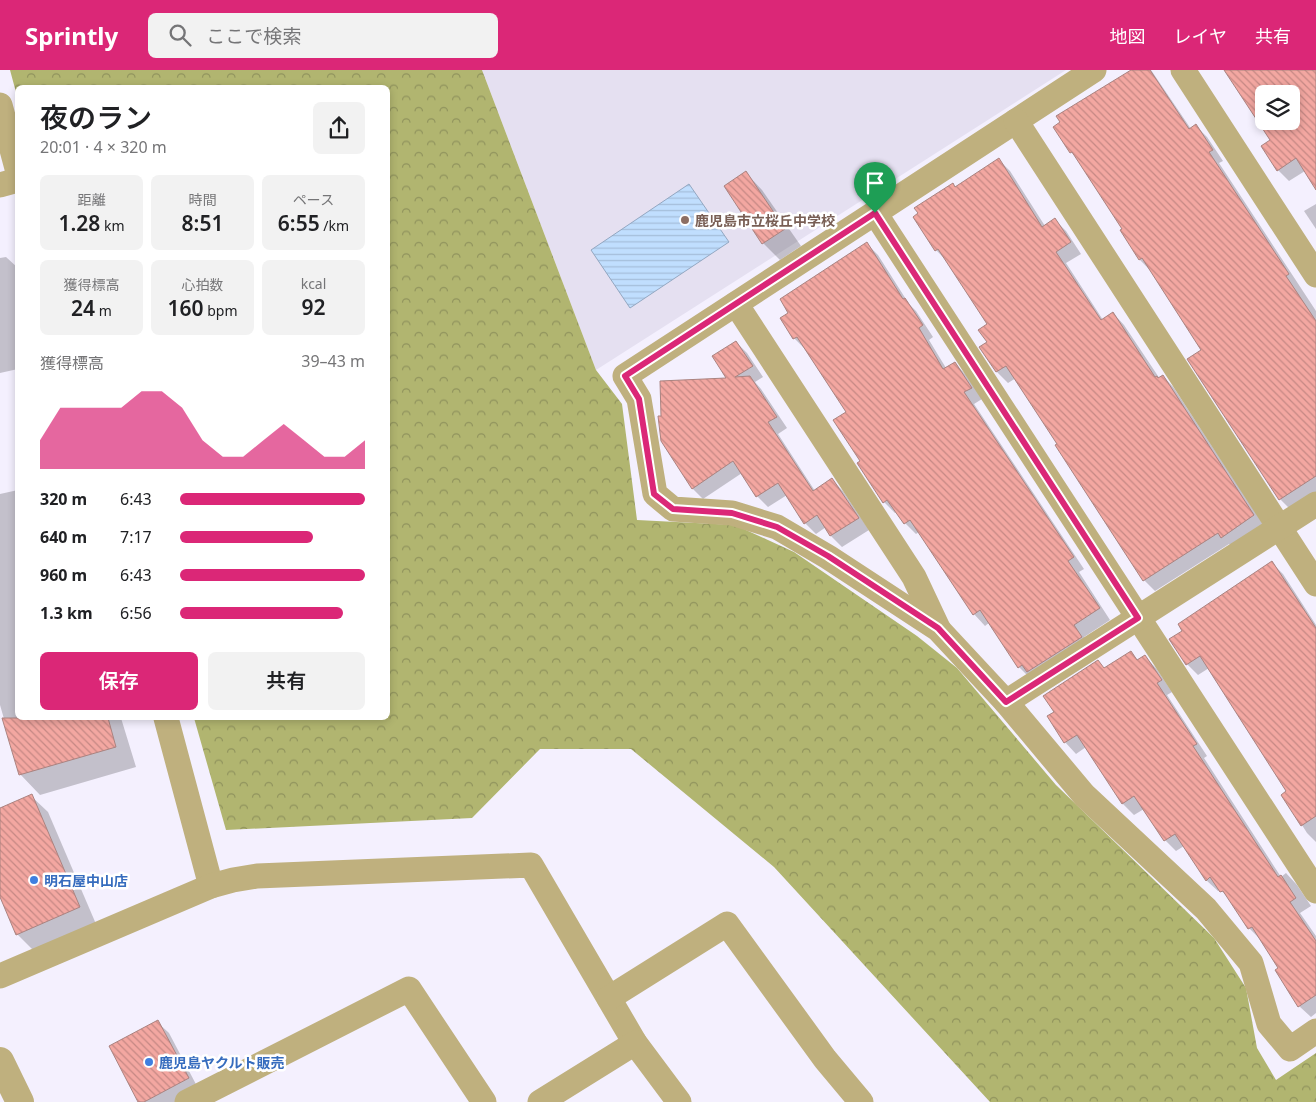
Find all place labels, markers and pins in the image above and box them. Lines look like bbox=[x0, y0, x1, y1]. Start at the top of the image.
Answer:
pin bbox=[854, 162, 896, 213]
place label: 鹿児島市立桜丘中学校 bbox=[695, 211, 835, 230]
marker: 鹿児島市立桜丘中学校 bbox=[679, 214, 691, 226]
place label: 明石屋中山店 bbox=[44, 871, 128, 890]
marker: 明石屋中山店 bbox=[28, 874, 40, 886]
place label: 鹿児島ヤクルト販売 bbox=[159, 1053, 285, 1072]
marker: 鹿児島ヤクルト販売 bbox=[143, 1056, 155, 1068]

